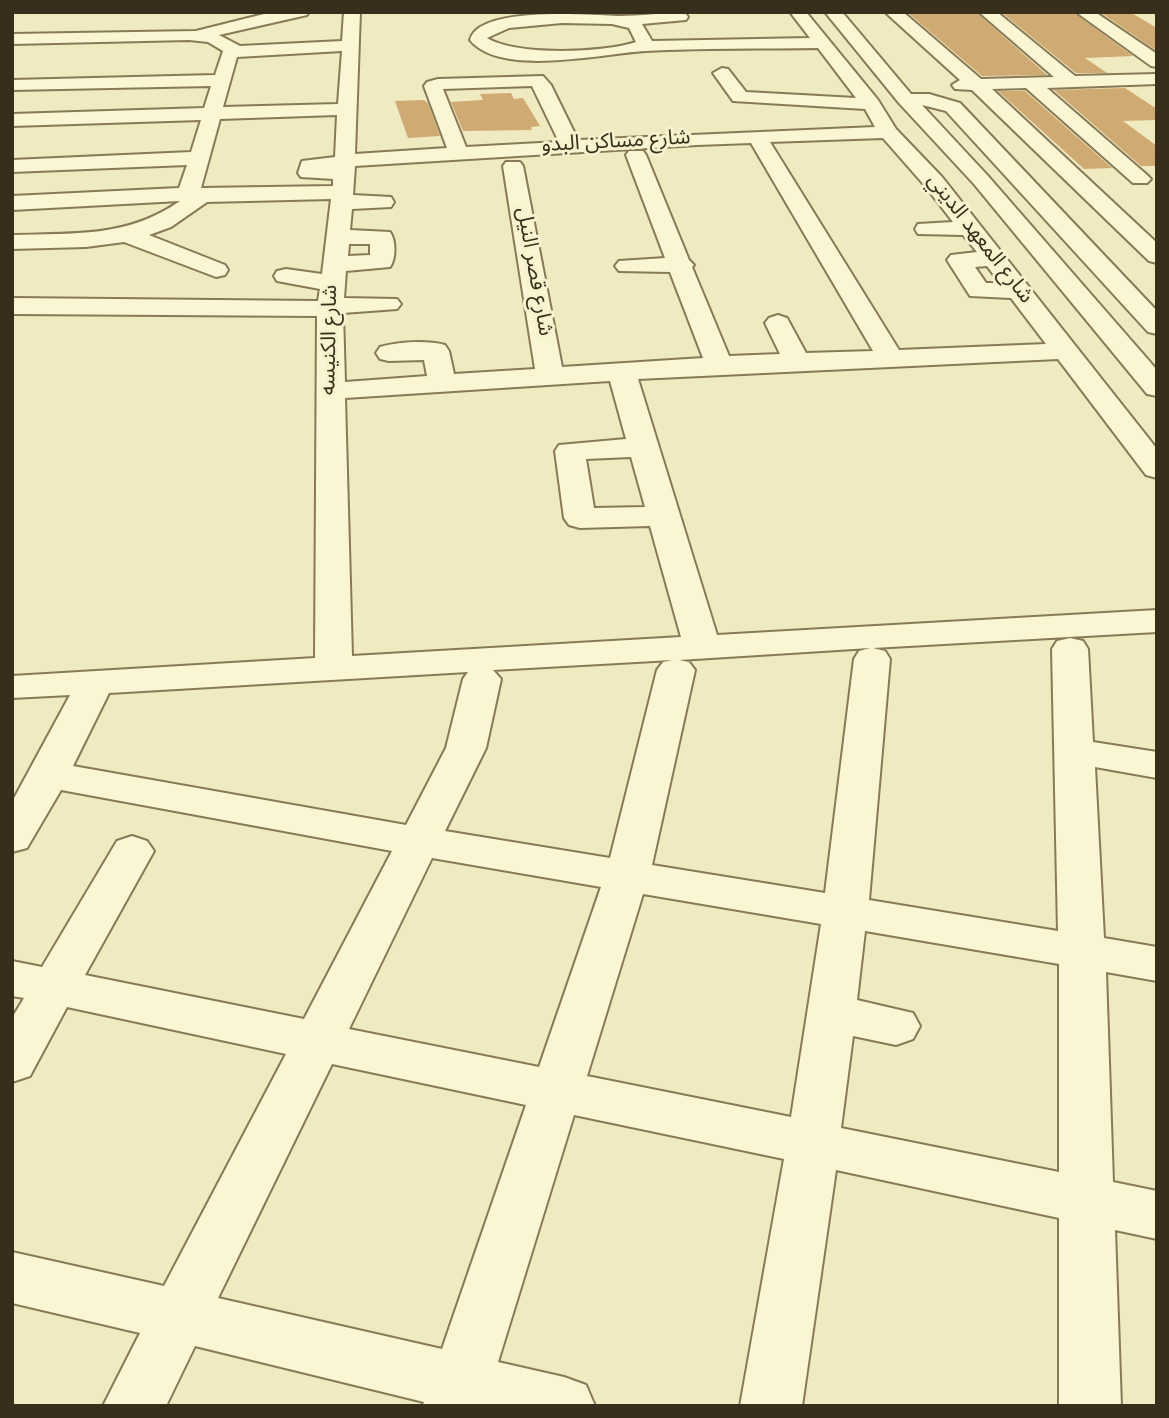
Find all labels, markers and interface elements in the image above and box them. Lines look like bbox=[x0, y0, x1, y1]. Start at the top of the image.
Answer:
street label: شارع مساكن البدو bbox=[541, 128, 691, 160]
street label: شارع المعهد الديني bbox=[920, 170, 1036, 310]
street label: شارع قصر النيل bbox=[508, 206, 556, 338]
street label: شارع الكنيسه bbox=[318, 284, 346, 396]

